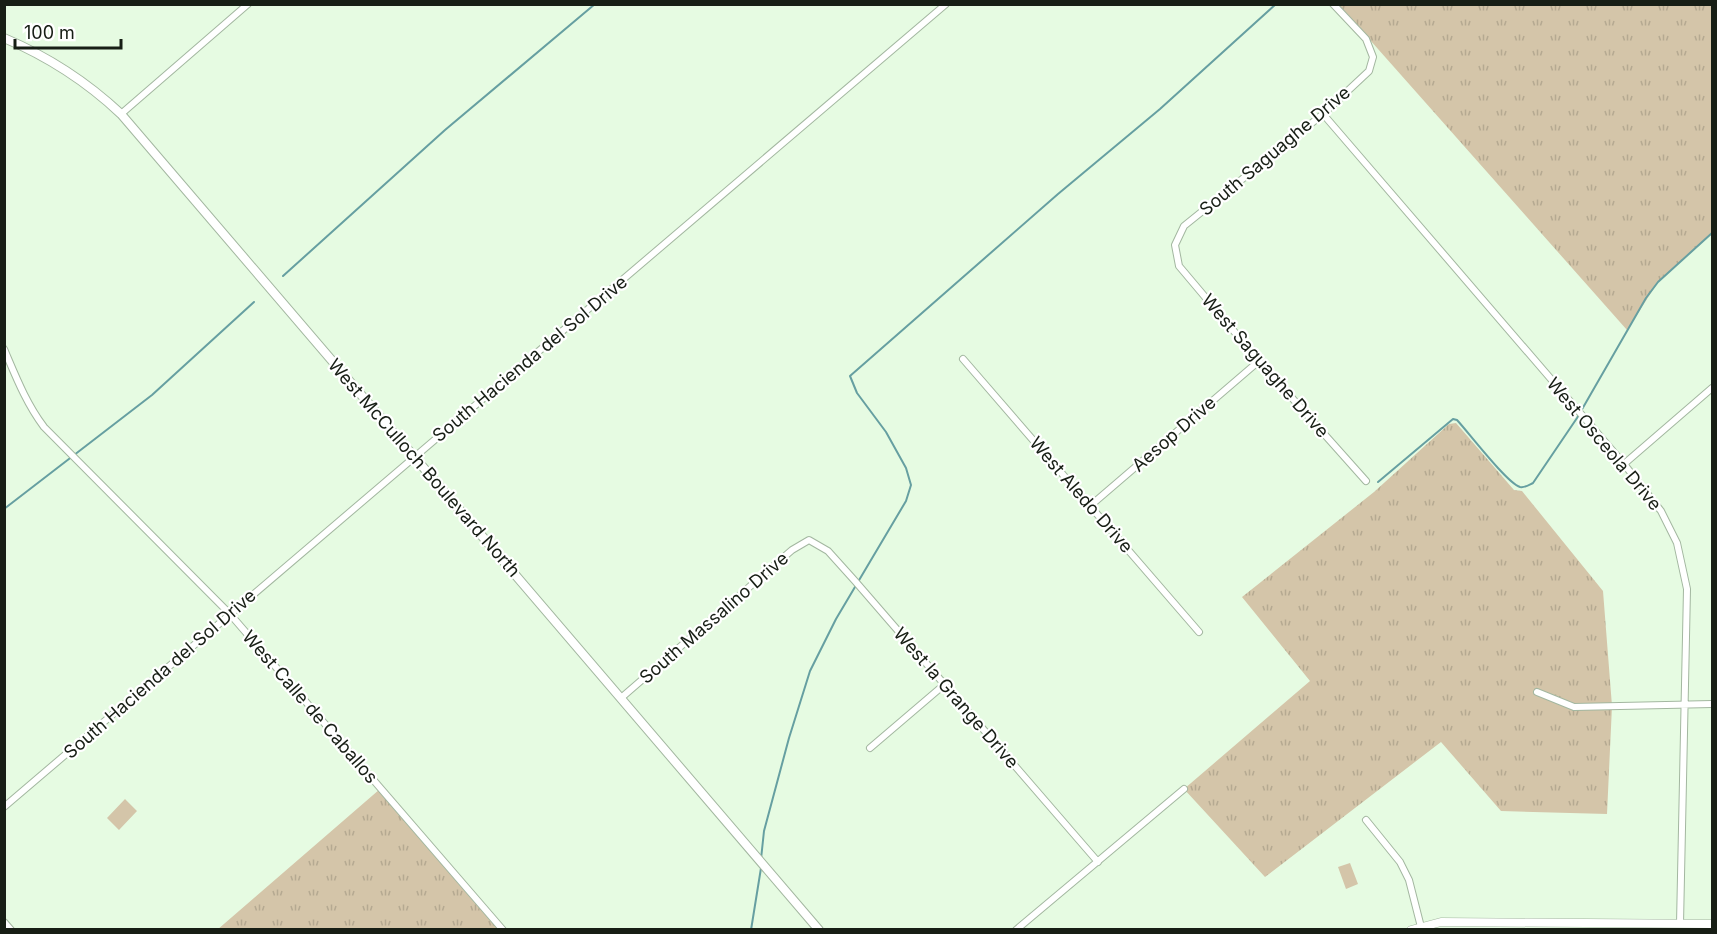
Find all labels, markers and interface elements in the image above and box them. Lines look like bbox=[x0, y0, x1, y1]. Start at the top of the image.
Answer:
scale bar bbox=[15, 12, 122, 50]
text: 100 m bbox=[24, 22, 75, 43]
street label: South Saguaghe Drive bbox=[1195, 82, 1354, 220]
street label: South Hacienda del Sol Drive bbox=[428, 271, 631, 446]
street label: West Saguaghe Drive bbox=[1197, 290, 1333, 442]
street label: West McCulloch Boulevard North bbox=[324, 354, 525, 581]
street label: West Osceola Drive bbox=[1543, 373, 1666, 514]
street label: Aesop Drive bbox=[1128, 392, 1220, 476]
street label: West Aledo Drive bbox=[1025, 432, 1137, 557]
street label: South Massalino Drive bbox=[635, 547, 792, 688]
street label: South Hacienda del Sol Drive bbox=[59, 585, 260, 763]
street label: West la Grange Drive bbox=[890, 623, 1023, 772]
street label: West Calle de Caballos bbox=[238, 626, 382, 787]

